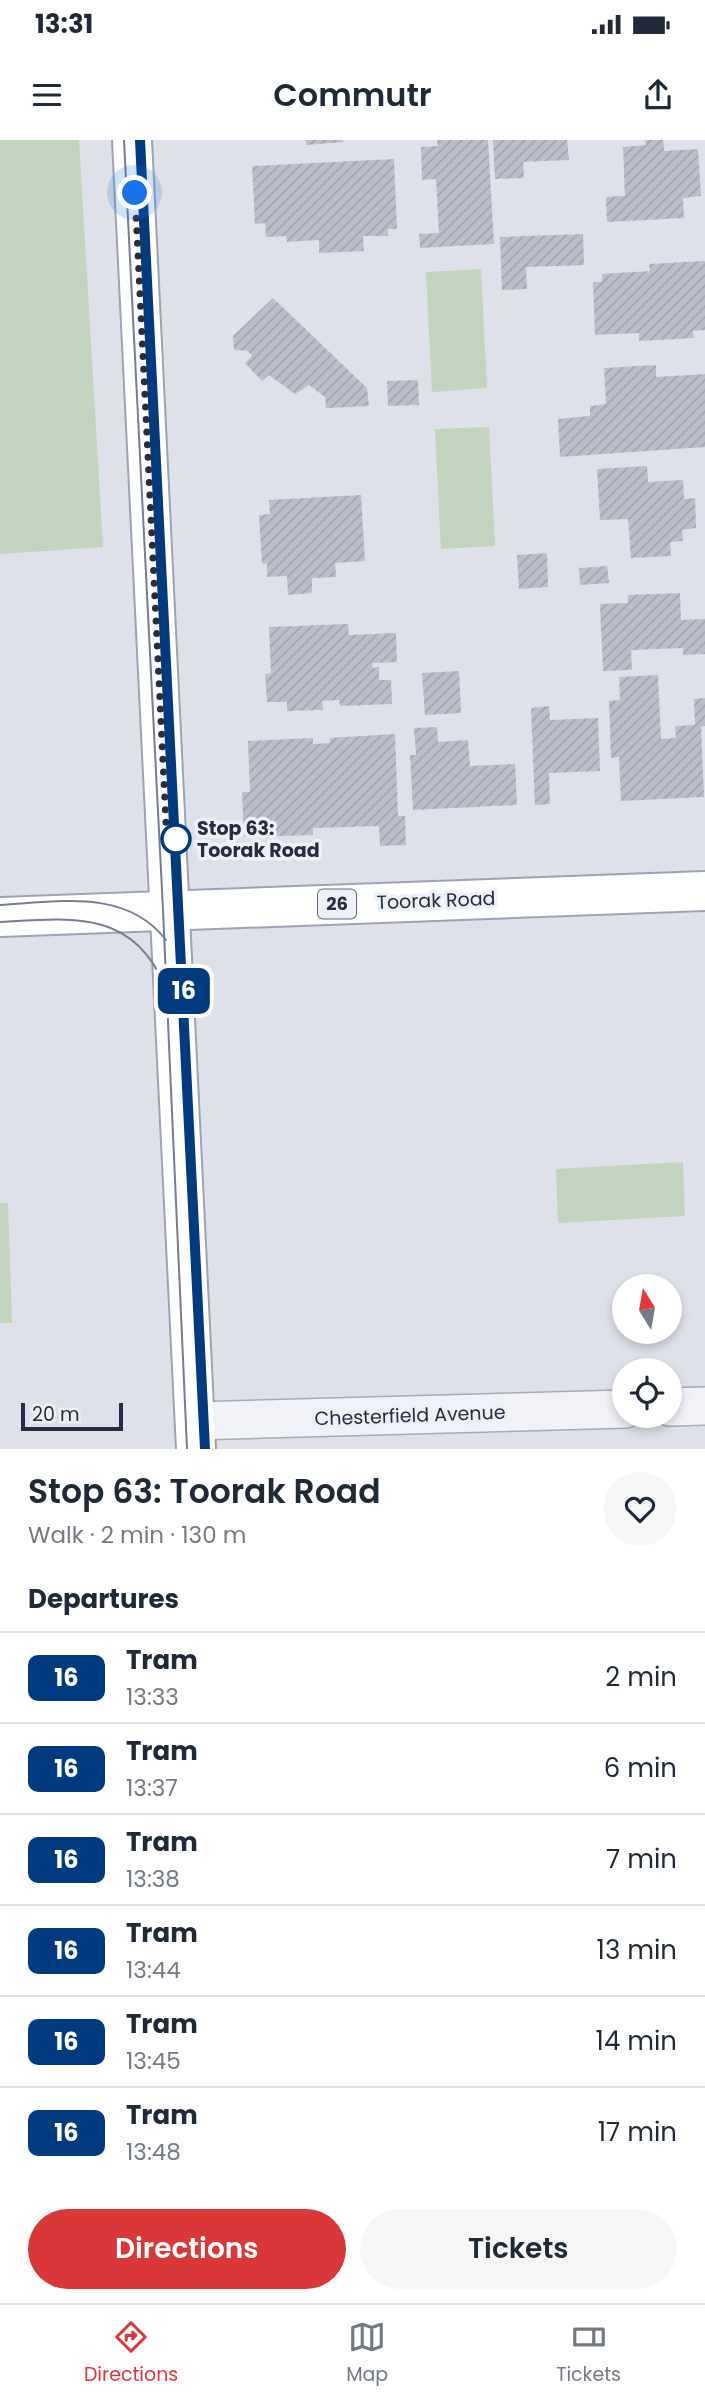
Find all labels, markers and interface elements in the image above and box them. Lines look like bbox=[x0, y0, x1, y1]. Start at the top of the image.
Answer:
text: 13:31 bbox=[35, 6, 93, 42]
text: Commutr bbox=[273, 72, 432, 117]
icon: menu bbox=[28, 76, 66, 114]
icon: share bbox=[639, 76, 677, 114]
your location bbox=[117, 175, 152, 210]
place label: Stop 63: Toorak Road bbox=[197, 815, 320, 864]
marker: Stop 63: Toorak Road bbox=[161, 824, 191, 854]
street label: Toorak Road bbox=[376, 885, 496, 916]
road number: 26 bbox=[318, 890, 356, 918]
line badge: 16 bbox=[152, 968, 216, 1014]
text: 16 bbox=[172, 974, 196, 1007]
north arrow bbox=[612, 1274, 682, 1344]
map controls bbox=[612, 1274, 682, 1428]
button: locate bbox=[612, 1358, 682, 1428]
street label: Chesterfield Avenue bbox=[314, 1399, 506, 1432]
scale bar bbox=[21, 1400, 122, 1432]
text: 20 m bbox=[32, 1401, 80, 1428]
text: Stop 63: Toorak Road bbox=[28, 1468, 381, 1515]
button: heart bbox=[603, 1472, 677, 1546]
text: Walk · 2 min · 130 m bbox=[28, 1519, 246, 1551]
text: Departures bbox=[28, 1581, 179, 1617]
text: Tram bbox=[126, 1642, 198, 1678]
text: 2 min bbox=[605, 1659, 677, 1695]
text: 16 bbox=[54, 1661, 79, 1694]
text: 13:33 bbox=[126, 1681, 179, 1713]
text: Tram bbox=[126, 1733, 198, 1769]
text: 6 min bbox=[604, 1750, 677, 1786]
text: 16 bbox=[54, 1752, 79, 1785]
text: 13:37 bbox=[126, 1772, 178, 1804]
text: Tram bbox=[126, 1824, 198, 1860]
text: 7 min bbox=[606, 1841, 677, 1877]
text: 16 bbox=[54, 1843, 79, 1876]
text: 13:38 bbox=[126, 1863, 180, 1895]
text: Tram bbox=[126, 1915, 198, 1951]
text: 13 min bbox=[597, 1932, 677, 1968]
text: 16 bbox=[54, 1934, 79, 1967]
text: 13:44 bbox=[126, 1954, 181, 1986]
text: Tram bbox=[126, 2006, 198, 2042]
text: 14 min bbox=[596, 2023, 677, 2059]
text: 16 bbox=[54, 2025, 79, 2058]
text: 13:45 bbox=[126, 2045, 181, 2077]
text: Tram bbox=[126, 2097, 198, 2133]
text: 17 min bbox=[598, 2114, 677, 2150]
text: 16 bbox=[54, 2116, 79, 2149]
text: 13:48 bbox=[126, 2136, 181, 2168]
button: Directions bbox=[28, 2209, 346, 2289]
button: Tickets bbox=[360, 2209, 677, 2289]
tab: Directions bbox=[84, 2318, 178, 2389]
tab: Map bbox=[346, 2318, 388, 2389]
tab: Tickets bbox=[556, 2318, 621, 2389]

